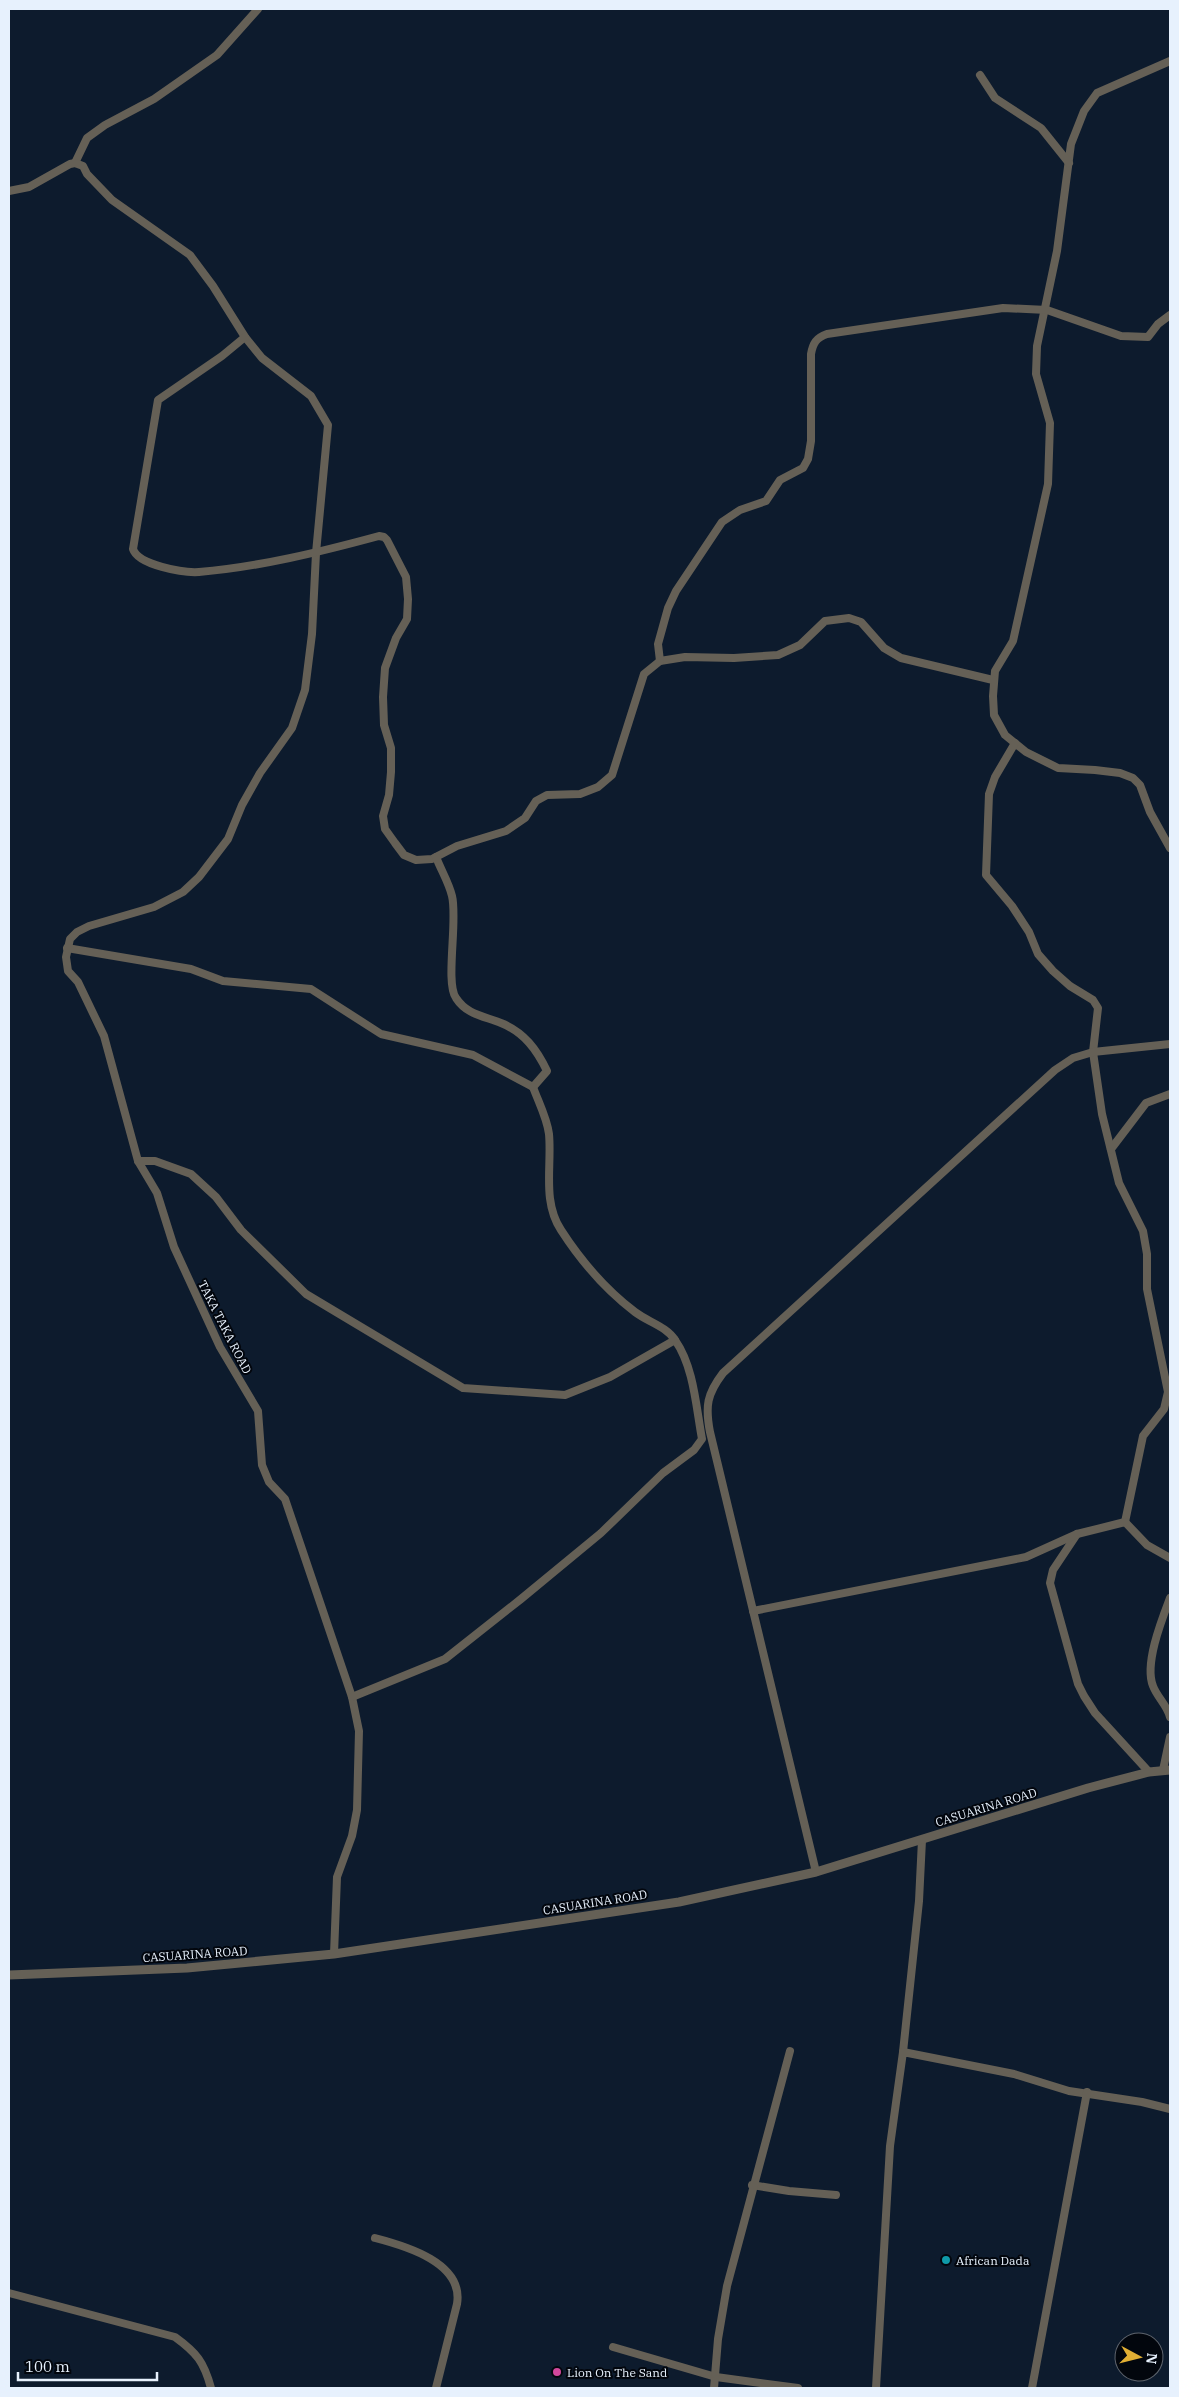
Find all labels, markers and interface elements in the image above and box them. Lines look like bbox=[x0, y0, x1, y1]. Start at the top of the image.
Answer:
street label: TAKA TAKA ROAD bbox=[195, 1278, 255, 1376]
street label: CASUARINA ROAD bbox=[934, 1784, 1038, 1830]
street label: CASUARINA ROAD bbox=[542, 1886, 648, 1918]
street label: CASUARINA ROAD bbox=[142, 1943, 248, 1965]
place label: African Dada bbox=[956, 2253, 1030, 2268]
marker: African Dada bbox=[940, 2254, 952, 2266]
north arrow bbox=[1114, 2332, 1164, 2382]
scale bar bbox=[18, 2350, 156, 2382]
text: N bbox=[1142, 2352, 1162, 2365]
text: 100 m bbox=[25, 2357, 70, 2376]
place label: Lion On The Sand bbox=[567, 2365, 667, 2380]
marker: Lion On The Sand bbox=[551, 2366, 563, 2378]

